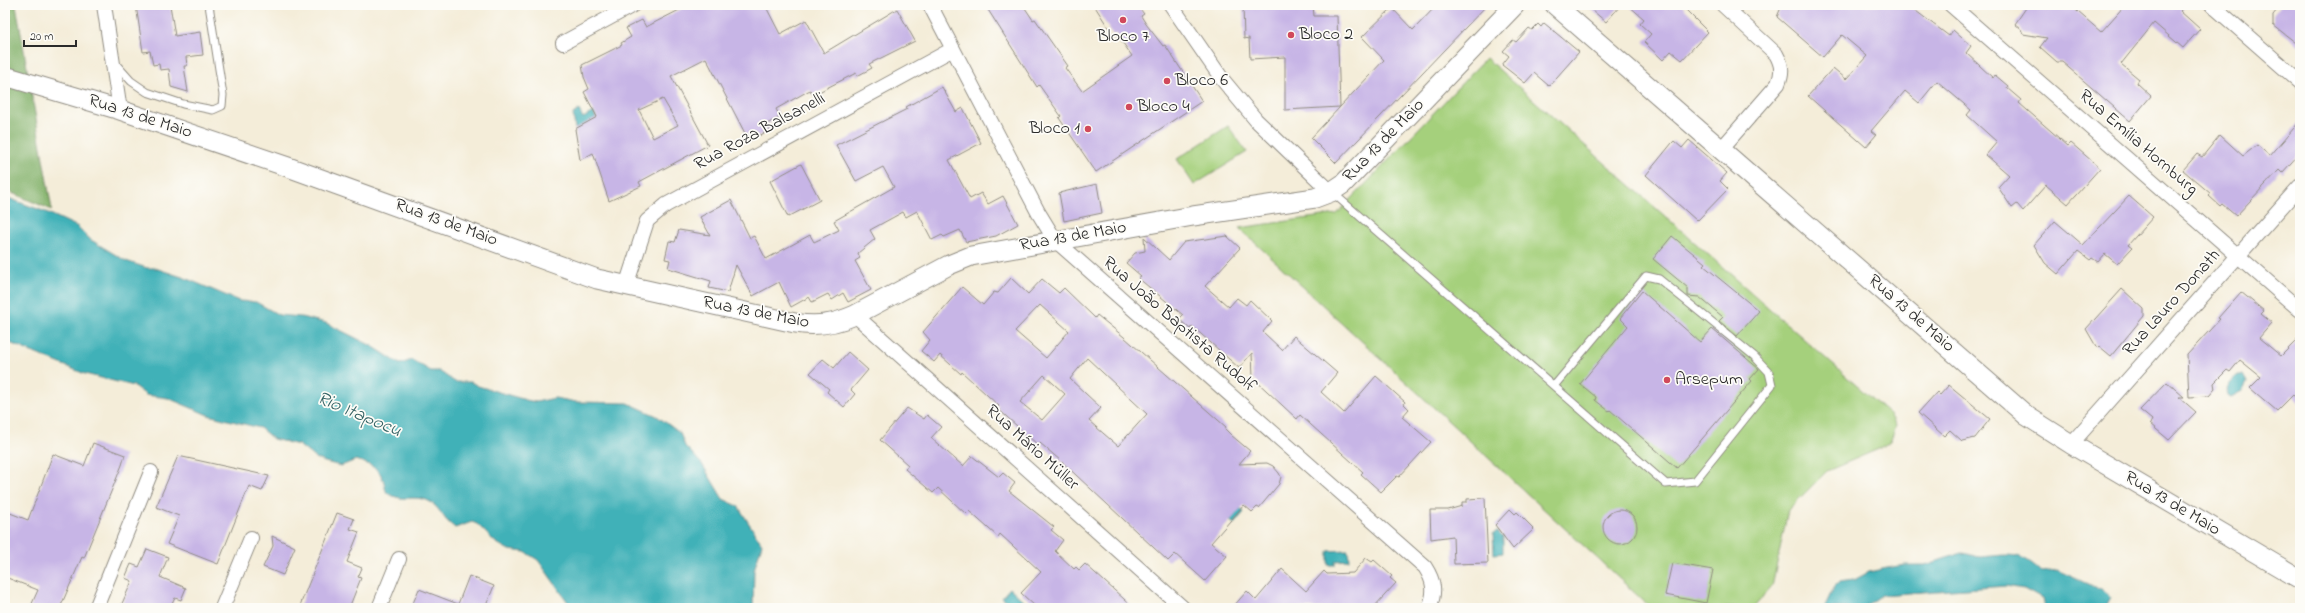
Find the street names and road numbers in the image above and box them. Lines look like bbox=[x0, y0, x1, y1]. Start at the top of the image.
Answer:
street label: Rua Emília Hornburg bbox=[2072, 84, 2203, 203]
street label: Rua Roza Balsanelli bbox=[690, 86, 830, 178]
street label: Rua 13 de Maio bbox=[85, 88, 195, 146]
street label: Rua 13 de Maio bbox=[1337, 93, 1431, 189]
street label: Rua 13 de Maio bbox=[391, 192, 501, 254]
street label: Rua 13 de Maio bbox=[1018, 215, 1128, 259]
street label: Rua Lauro Donath bbox=[2117, 244, 2227, 362]
street label: Rua João Baptista Rudolf bbox=[1096, 251, 1262, 400]
street label: Rua 13 de Maio bbox=[1862, 269, 1960, 359]
street label: Rua 13 de Maio bbox=[701, 290, 811, 336]
street label: Rua Mário Müller bbox=[979, 399, 1085, 497]
street label: Rua 13 de Maio bbox=[2119, 465, 2225, 543]

